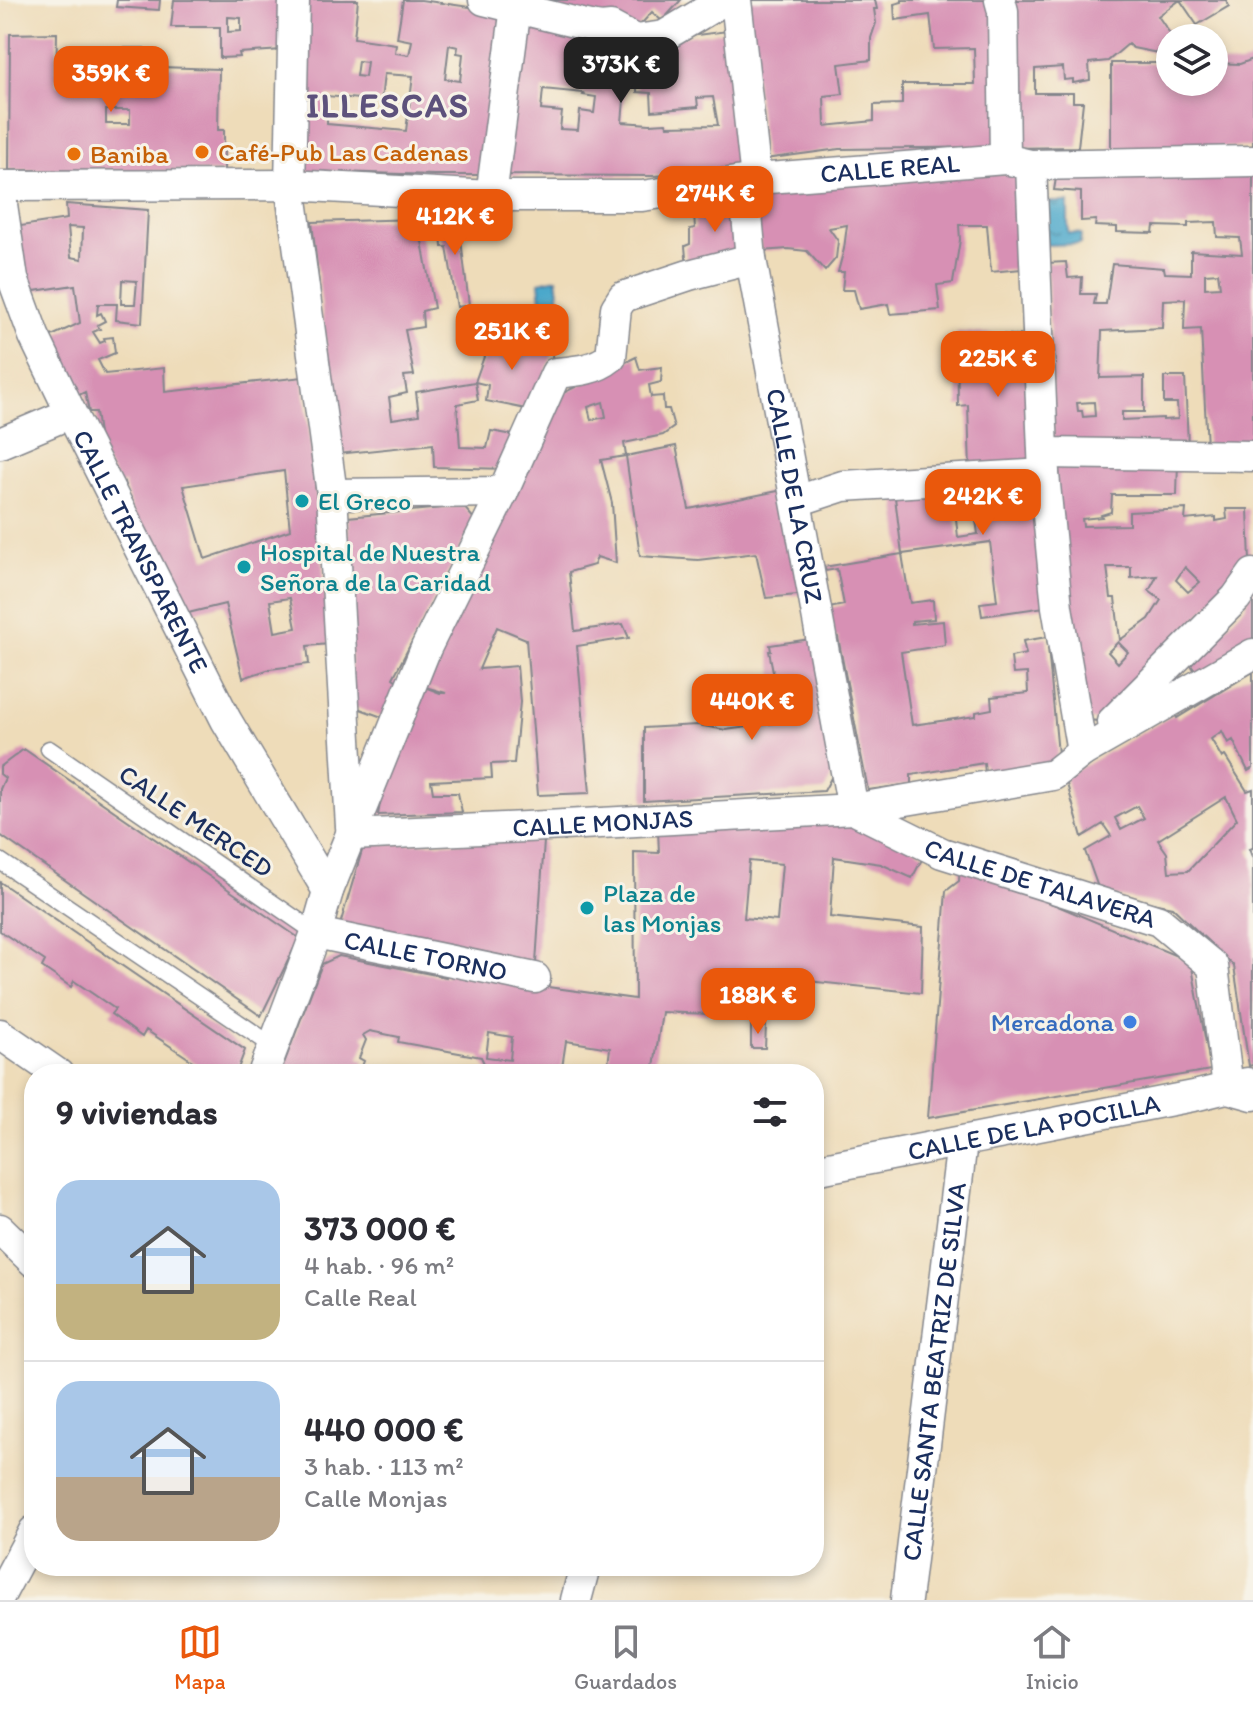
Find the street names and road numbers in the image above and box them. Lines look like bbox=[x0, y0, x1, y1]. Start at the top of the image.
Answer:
street label: CALLE REAL bbox=[819, 147, 961, 190]
street label: CALLE DE LA CRUZ bbox=[759, 386, 831, 606]
street label: CALLE TRANSPARENTE bbox=[66, 424, 216, 678]
street label: CALLE MERCED bbox=[113, 758, 279, 884]
street label: CALLE MONJAS bbox=[512, 802, 694, 844]
street label: CALLE DE TALAVERA bbox=[919, 831, 1160, 935]
street label: CALLE TORNO bbox=[341, 923, 510, 988]
street label: CALLE DE LA POCILLA bbox=[905, 1087, 1163, 1167]
street label: CALLE SANTA BEATRIZ DE SILVA bbox=[895, 1180, 973, 1563]

